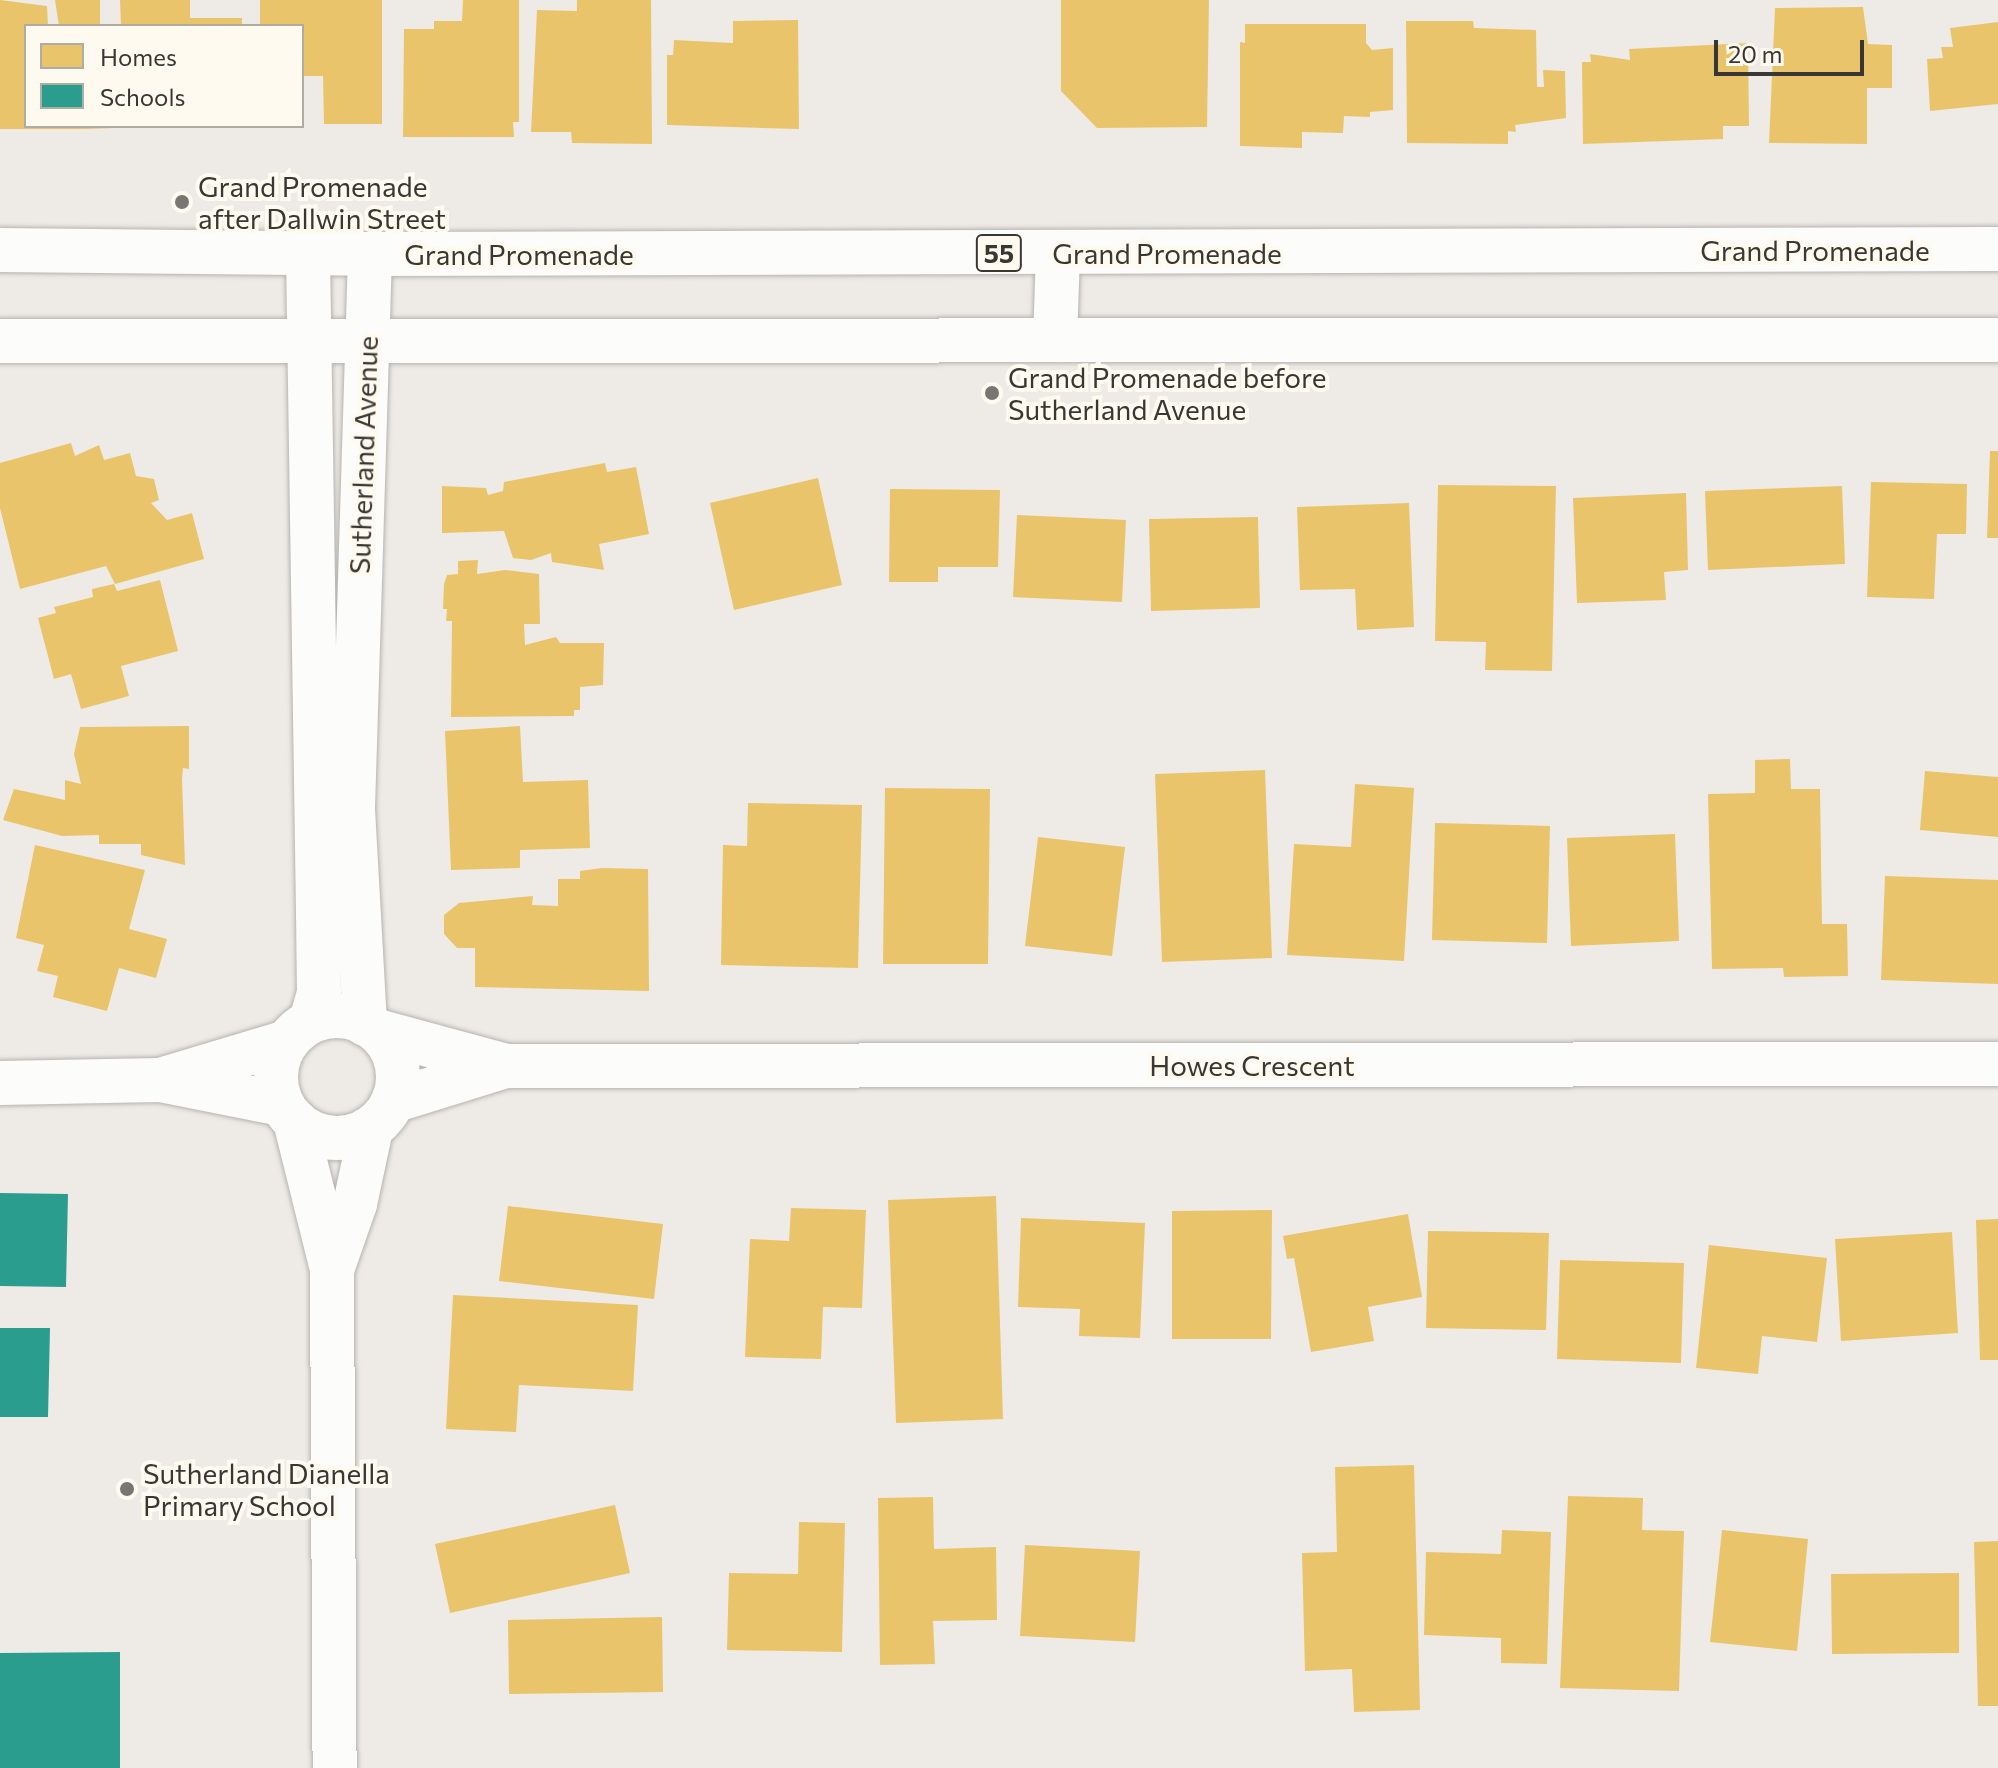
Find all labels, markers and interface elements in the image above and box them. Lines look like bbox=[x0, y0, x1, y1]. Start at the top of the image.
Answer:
legend bbox=[24, 24, 304, 128]
scale bar bbox=[1718, 24, 1868, 74]
text: 20 m bbox=[1728, 39, 1782, 68]
text: Homes bbox=[100, 42, 177, 71]
text: Schools bbox=[100, 82, 185, 111]
place label: Grand Promenade after Dallwin Street bbox=[198, 169, 446, 235]
marker: Grand Promenade after Dallwin Street bbox=[173, 193, 191, 211]
road number: 55 bbox=[975, 231, 1023, 275]
street label: Grand Promenade bbox=[1700, 233, 1930, 267]
street label: Grand Promenade bbox=[1052, 236, 1282, 270]
street label: Grand Promenade bbox=[404, 237, 634, 271]
street label: Sutherland Avenue bbox=[342, 335, 384, 575]
place label: Grand Promenade before Sutherland Avenue bbox=[1008, 360, 1327, 426]
marker: Grand Promenade before Sutherland Avenue bbox=[983, 384, 1001, 402]
street label: Howes Crescent bbox=[1149, 1048, 1355, 1082]
place label: Sutherland Dianella Primary School bbox=[143, 1456, 390, 1522]
marker: Sutherland Dianella Primary School bbox=[118, 1480, 136, 1498]

